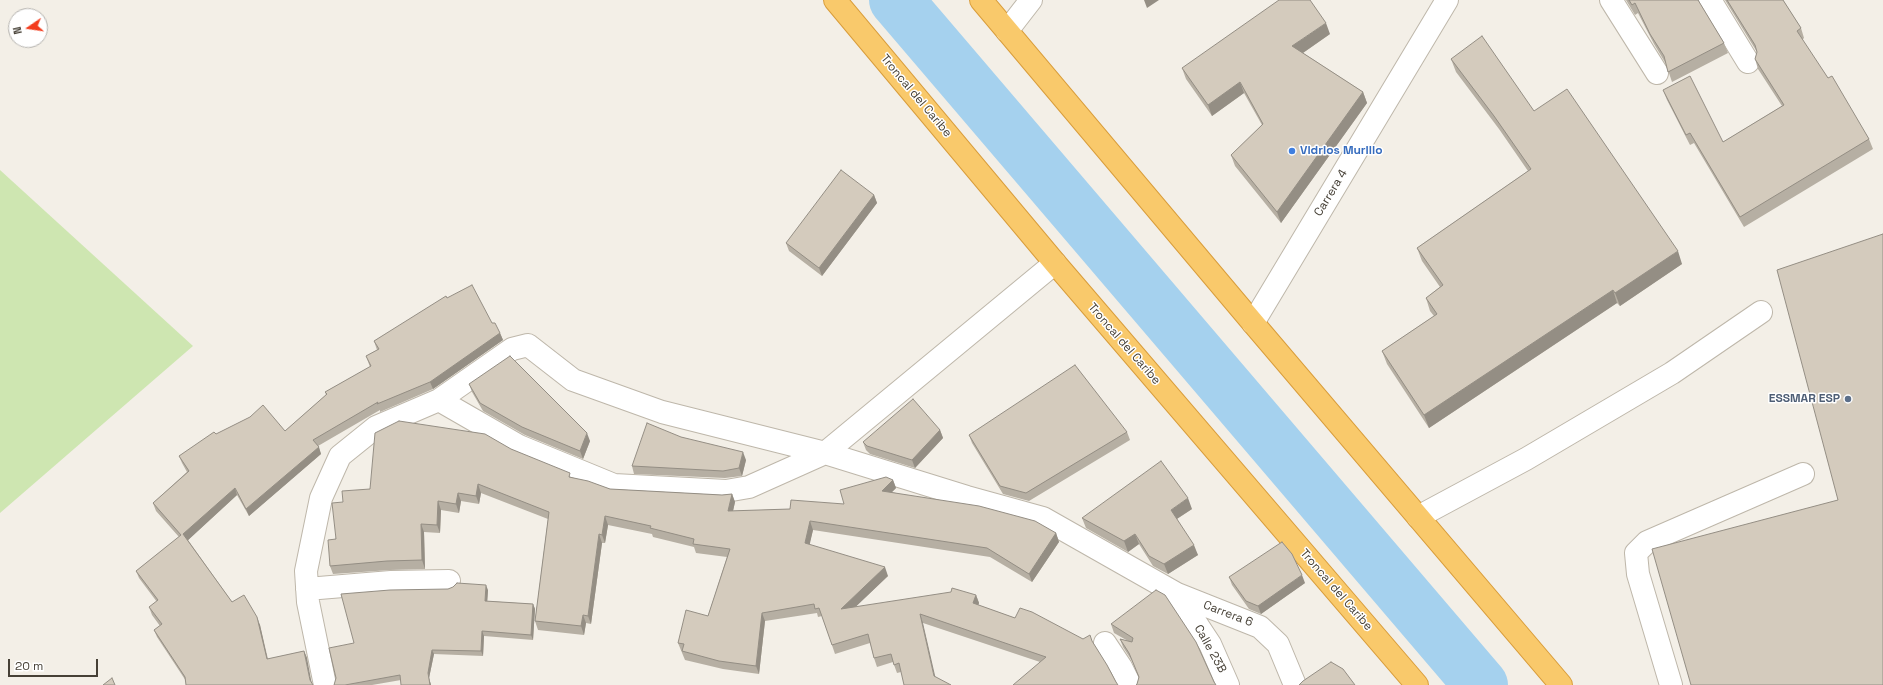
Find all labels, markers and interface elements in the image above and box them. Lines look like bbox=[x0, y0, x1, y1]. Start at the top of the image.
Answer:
north arrow bbox=[8, 8, 48, 48]
text: N bbox=[10, 25, 25, 36]
street label: Troncal del Caribe bbox=[877, 52, 955, 140]
place label: Vidrios Murillo bbox=[1300, 144, 1383, 158]
marker: Vidrios Murillo bbox=[1287, 146, 1297, 156]
street label: Carrera 4 bbox=[1311, 167, 1351, 219]
street label: Troncal del Caribe bbox=[1085, 300, 1163, 388]
place label: ESSMAR ESP bbox=[1769, 392, 1840, 406]
marker: ESSMAR ESP bbox=[1843, 394, 1853, 404]
street label: Troncal del Caribe bbox=[1297, 546, 1375, 634]
street label: Carrera 6 bbox=[1201, 598, 1255, 630]
street label: Calle 23B bbox=[1191, 622, 1229, 676]
scale bar bbox=[10, 651, 100, 677]
text: 20 m bbox=[15, 658, 43, 674]

